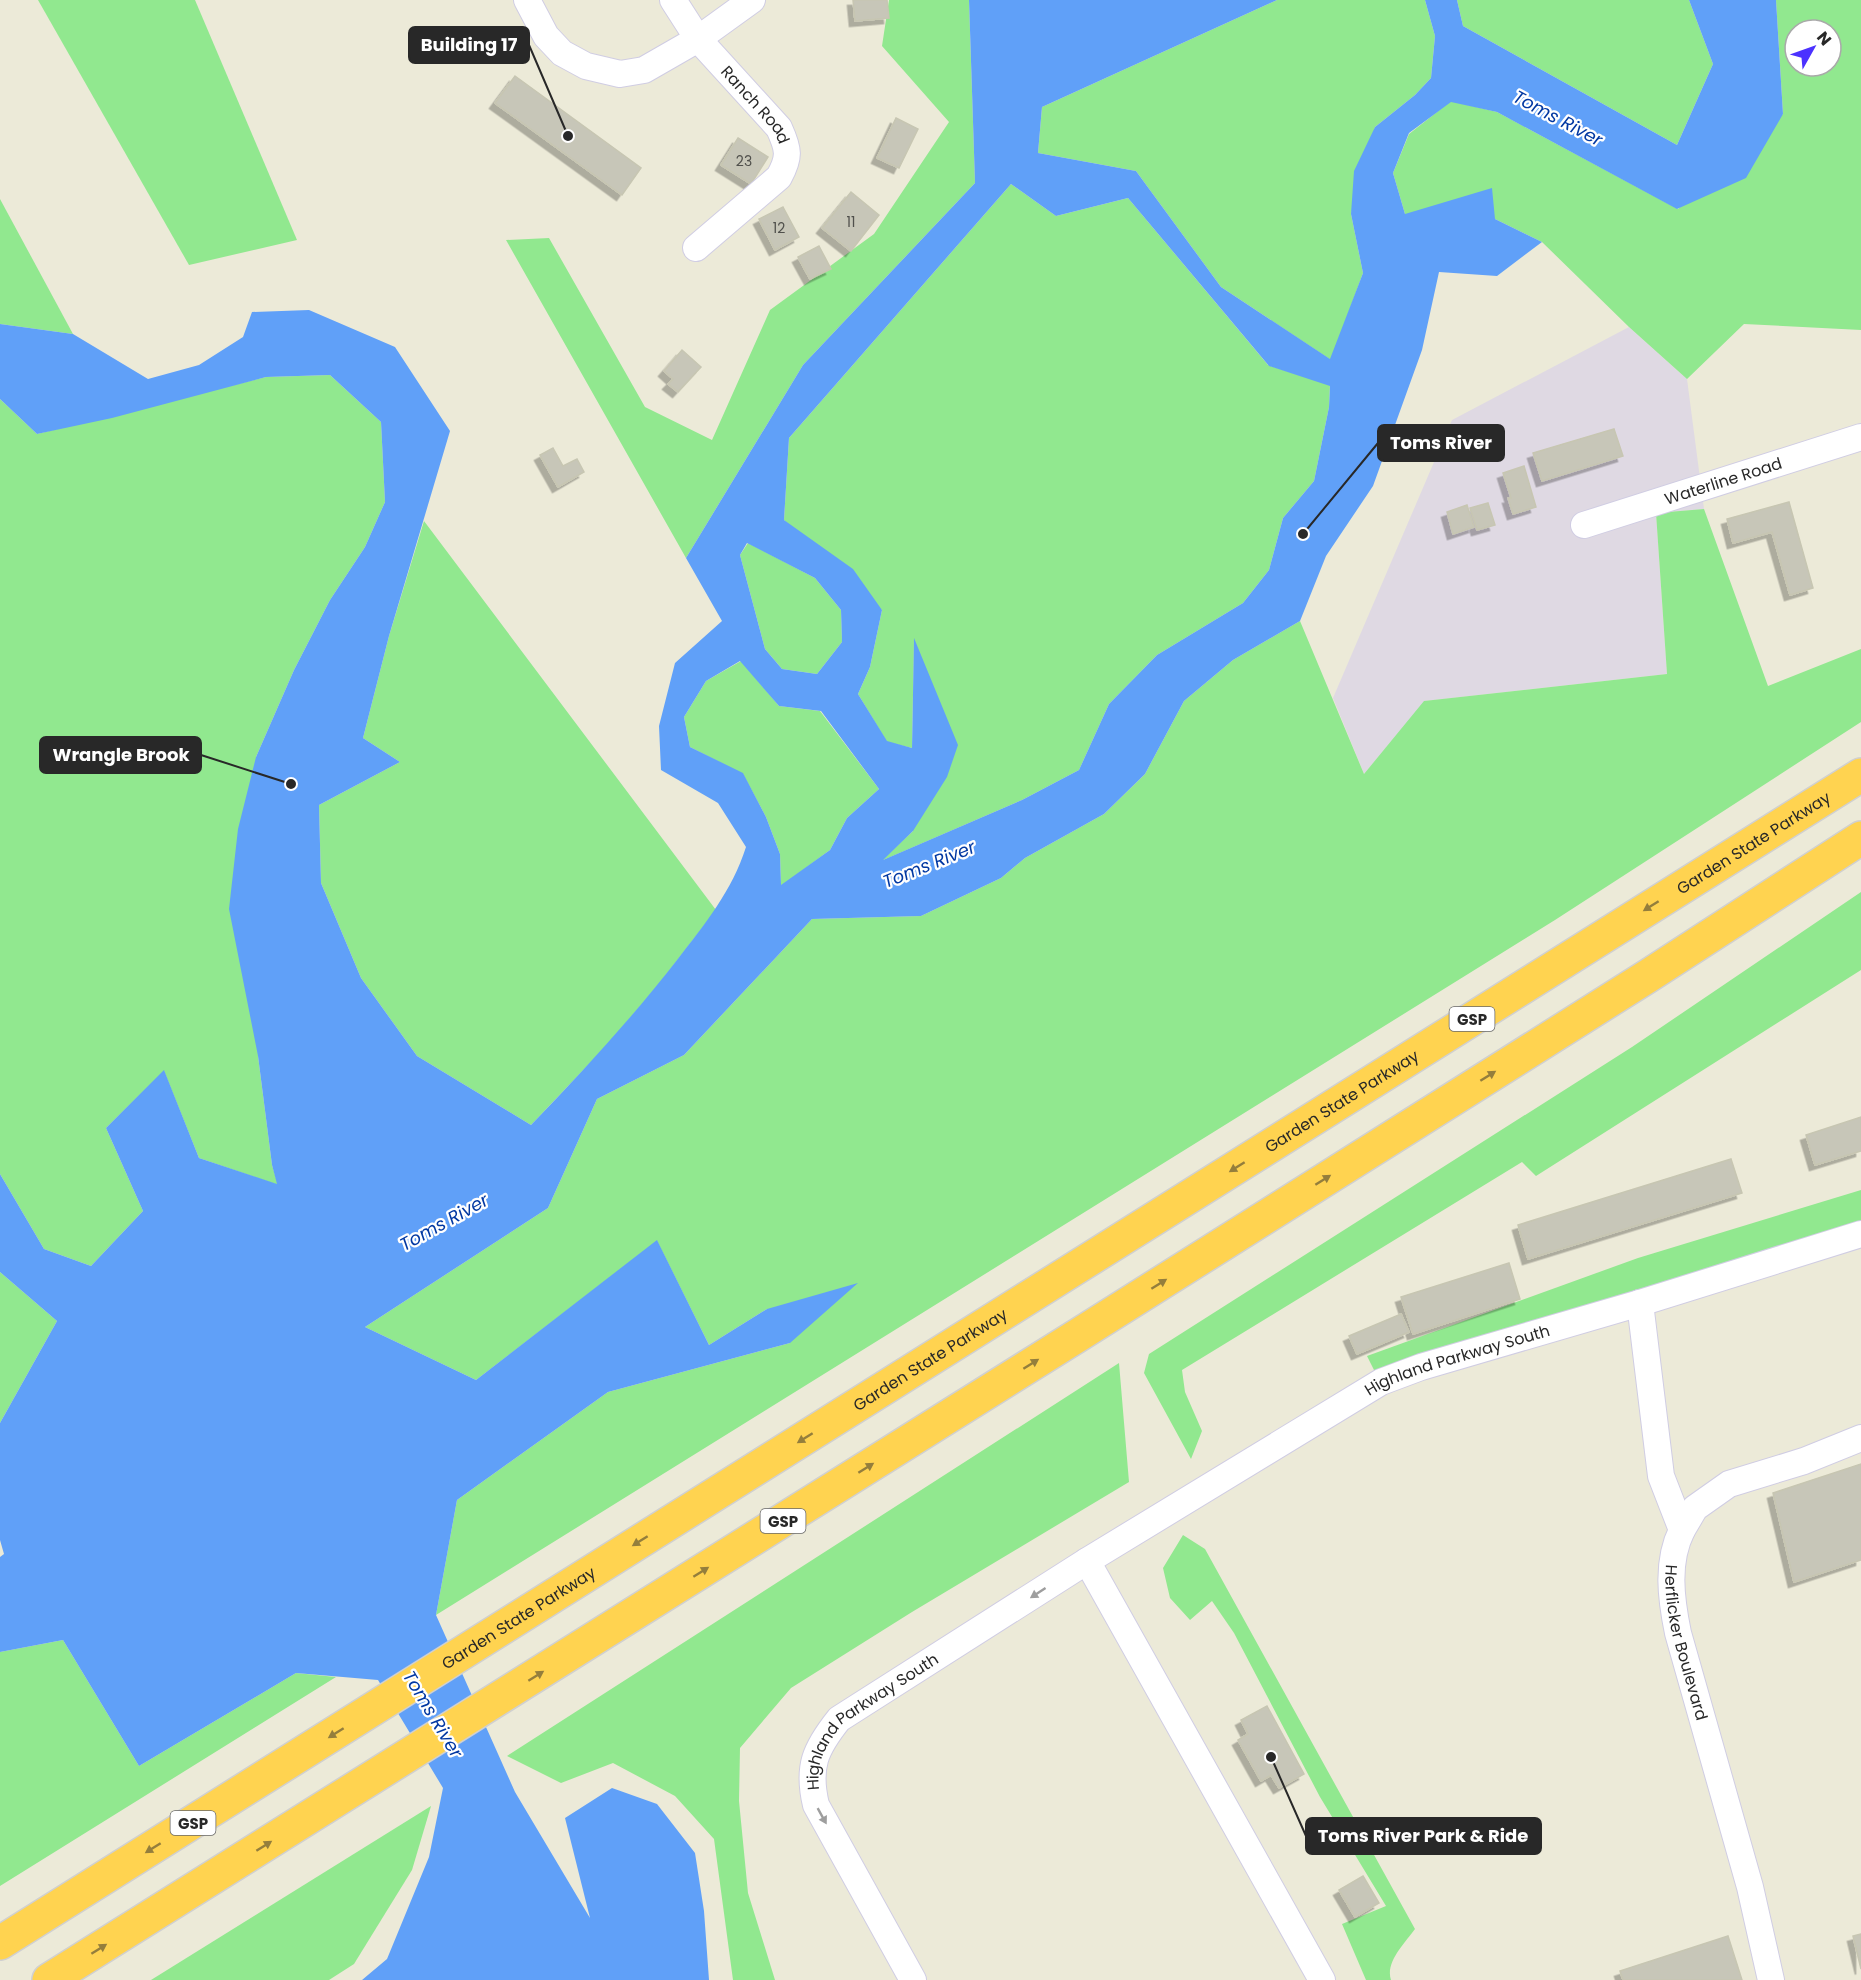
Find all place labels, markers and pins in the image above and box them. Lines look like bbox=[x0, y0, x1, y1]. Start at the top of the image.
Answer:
callout: Building 17 bbox=[409, 27, 529, 63]
callout: Toms River bbox=[1378, 425, 1504, 461]
callout: Wrangle Brook bbox=[40, 737, 201, 773]
callout: Toms River Park & Ride bbox=[1306, 1818, 1541, 1854]

